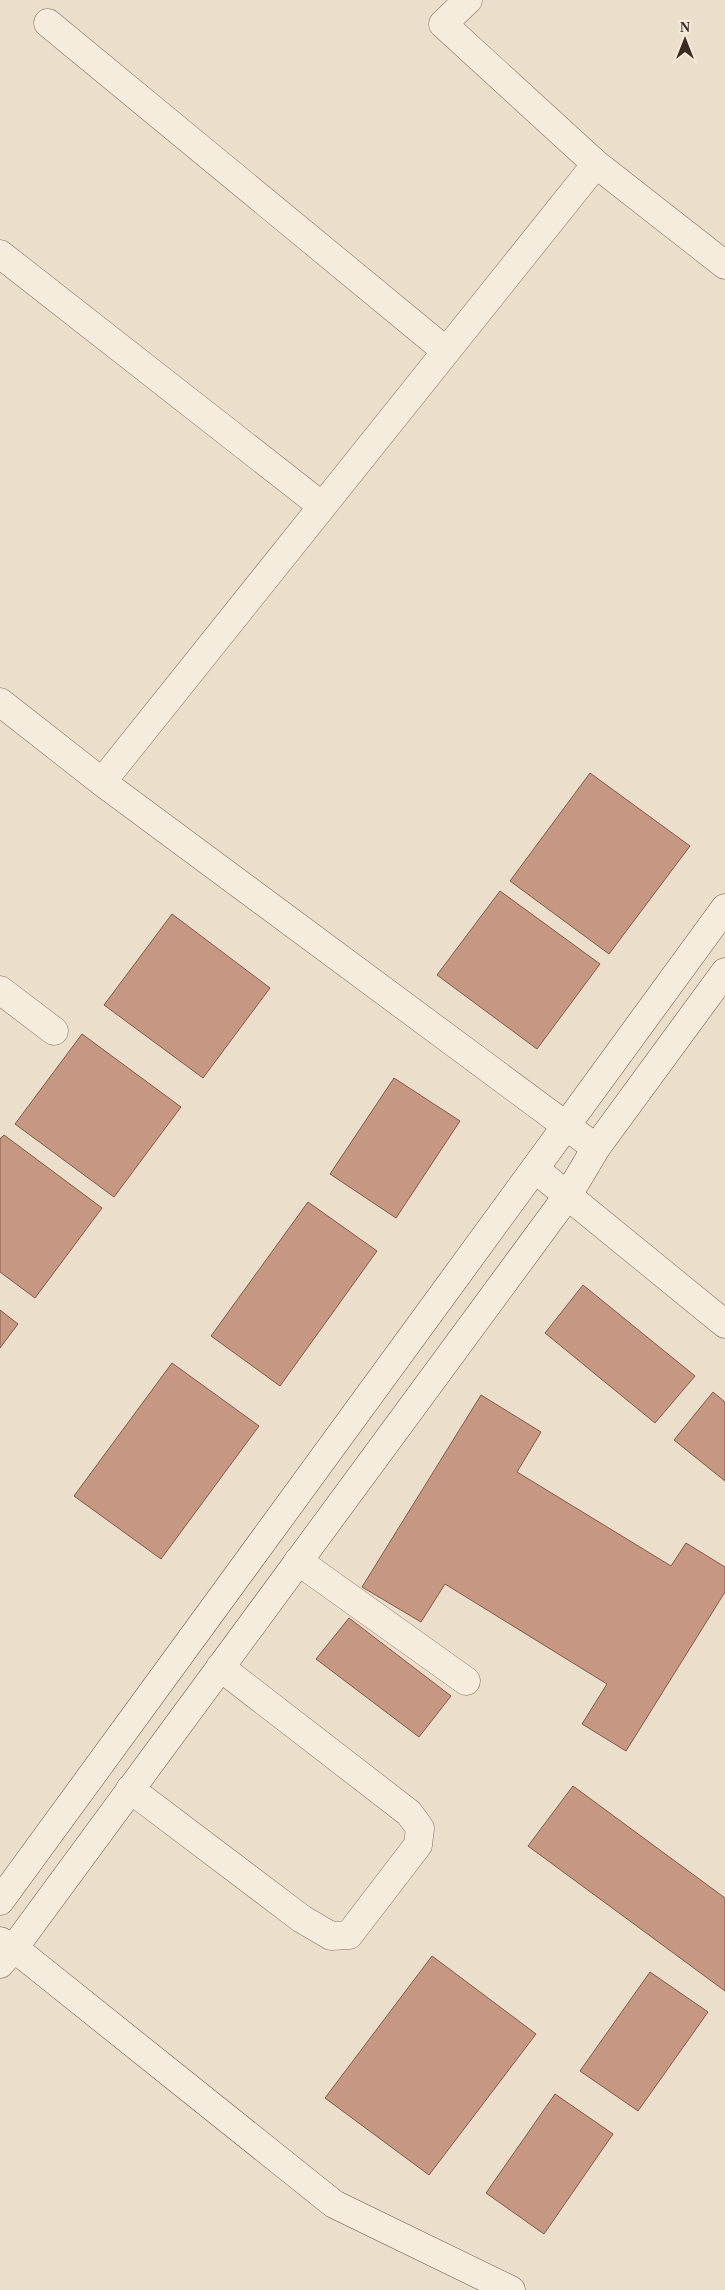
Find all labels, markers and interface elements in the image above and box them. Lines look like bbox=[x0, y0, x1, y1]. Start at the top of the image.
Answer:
north arrow bbox=[660, 15, 710, 65]
text: N bbox=[680, 20, 690, 35]

